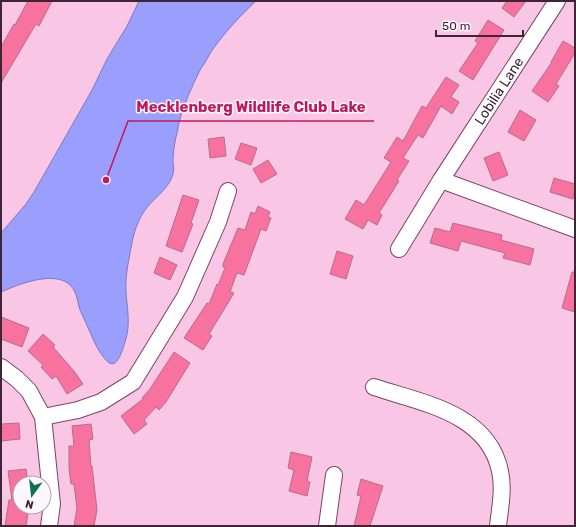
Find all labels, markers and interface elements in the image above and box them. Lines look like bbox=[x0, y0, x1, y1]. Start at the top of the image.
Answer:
scale bar bbox=[436, 12, 523, 38]
text: 50 m bbox=[442, 19, 470, 33]
street label: Lobilia Lane bbox=[471, 54, 527, 128]
callout: Mecklenberg Wildlife Club Lake bbox=[128, 94, 374, 121]
text: Mecklenberg Wildlife Club Lake bbox=[136, 98, 366, 116]
north arrow bbox=[12, 475, 52, 515]
text: N bbox=[24, 497, 35, 511]

